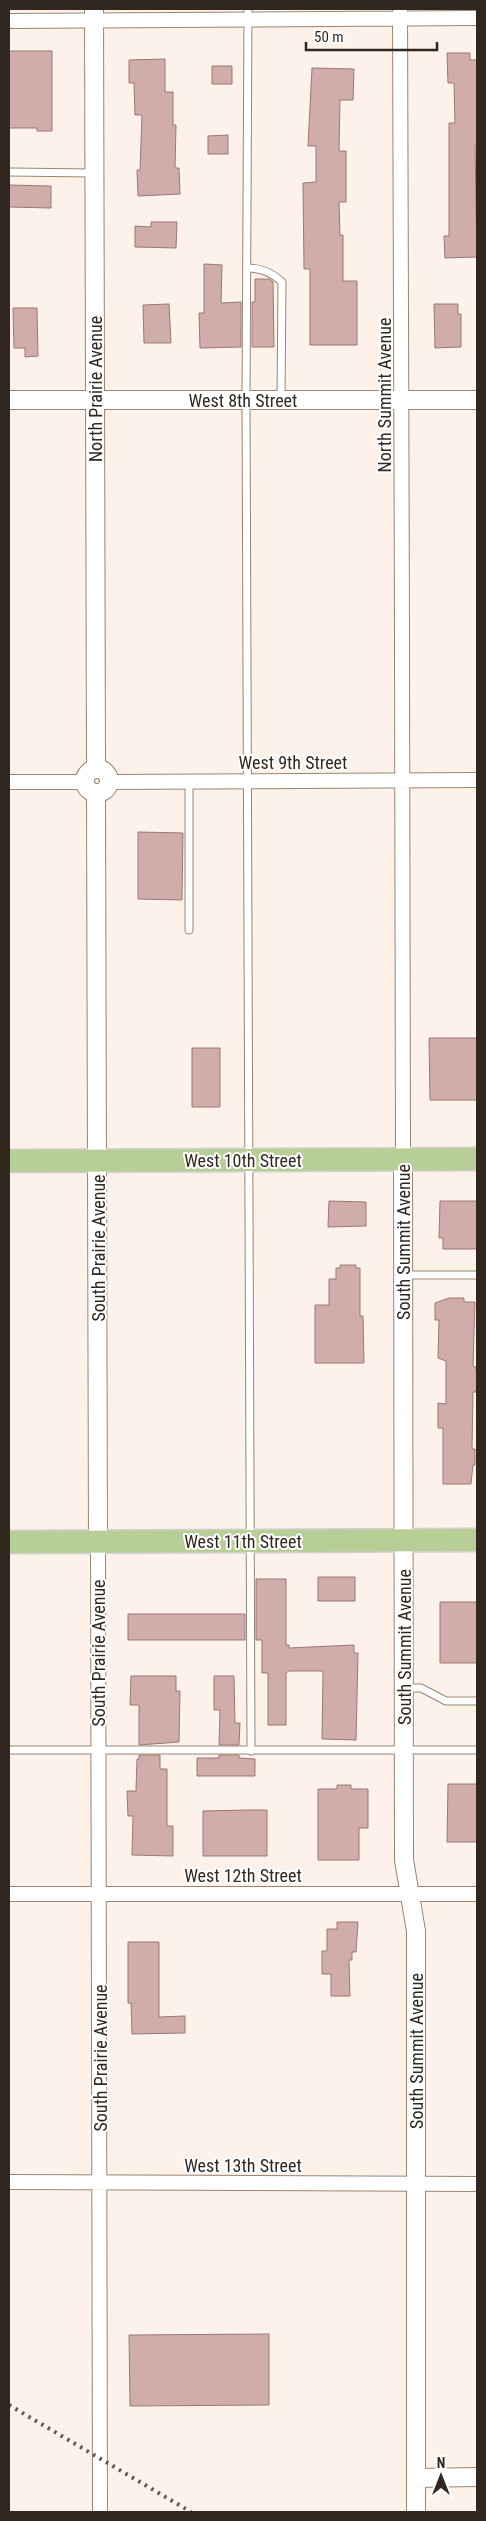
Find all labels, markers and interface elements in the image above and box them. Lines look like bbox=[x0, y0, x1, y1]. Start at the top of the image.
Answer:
scale bar bbox=[306, 20, 437, 52]
text: 50 m bbox=[314, 28, 344, 46]
street label: North Prairie Avenue bbox=[85, 316, 106, 462]
street label: North Summit Avenue bbox=[374, 318, 395, 472]
street label: West 8th Street bbox=[189, 390, 297, 411]
street label: West 9th Street bbox=[239, 752, 347, 773]
street label: West 10th Street bbox=[184, 1150, 302, 1171]
street label: South Summit Avenue bbox=[393, 1164, 414, 1320]
street label: South Prairie Avenue bbox=[88, 1174, 109, 1322]
street label: West 11th Street bbox=[184, 1531, 302, 1552]
street label: South Summit Avenue bbox=[394, 1569, 415, 1725]
street label: South Prairie Avenue bbox=[88, 1579, 109, 1727]
street label: West 12th Street bbox=[184, 1865, 302, 1886]
street label: South Summit Avenue bbox=[406, 1973, 427, 2129]
street label: South Prairie Avenue bbox=[90, 1984, 111, 2132]
street label: West 13th Street bbox=[184, 2155, 302, 2176]
north arrow bbox=[416, 2451, 466, 2501]
text: N bbox=[437, 2455, 445, 2471]

